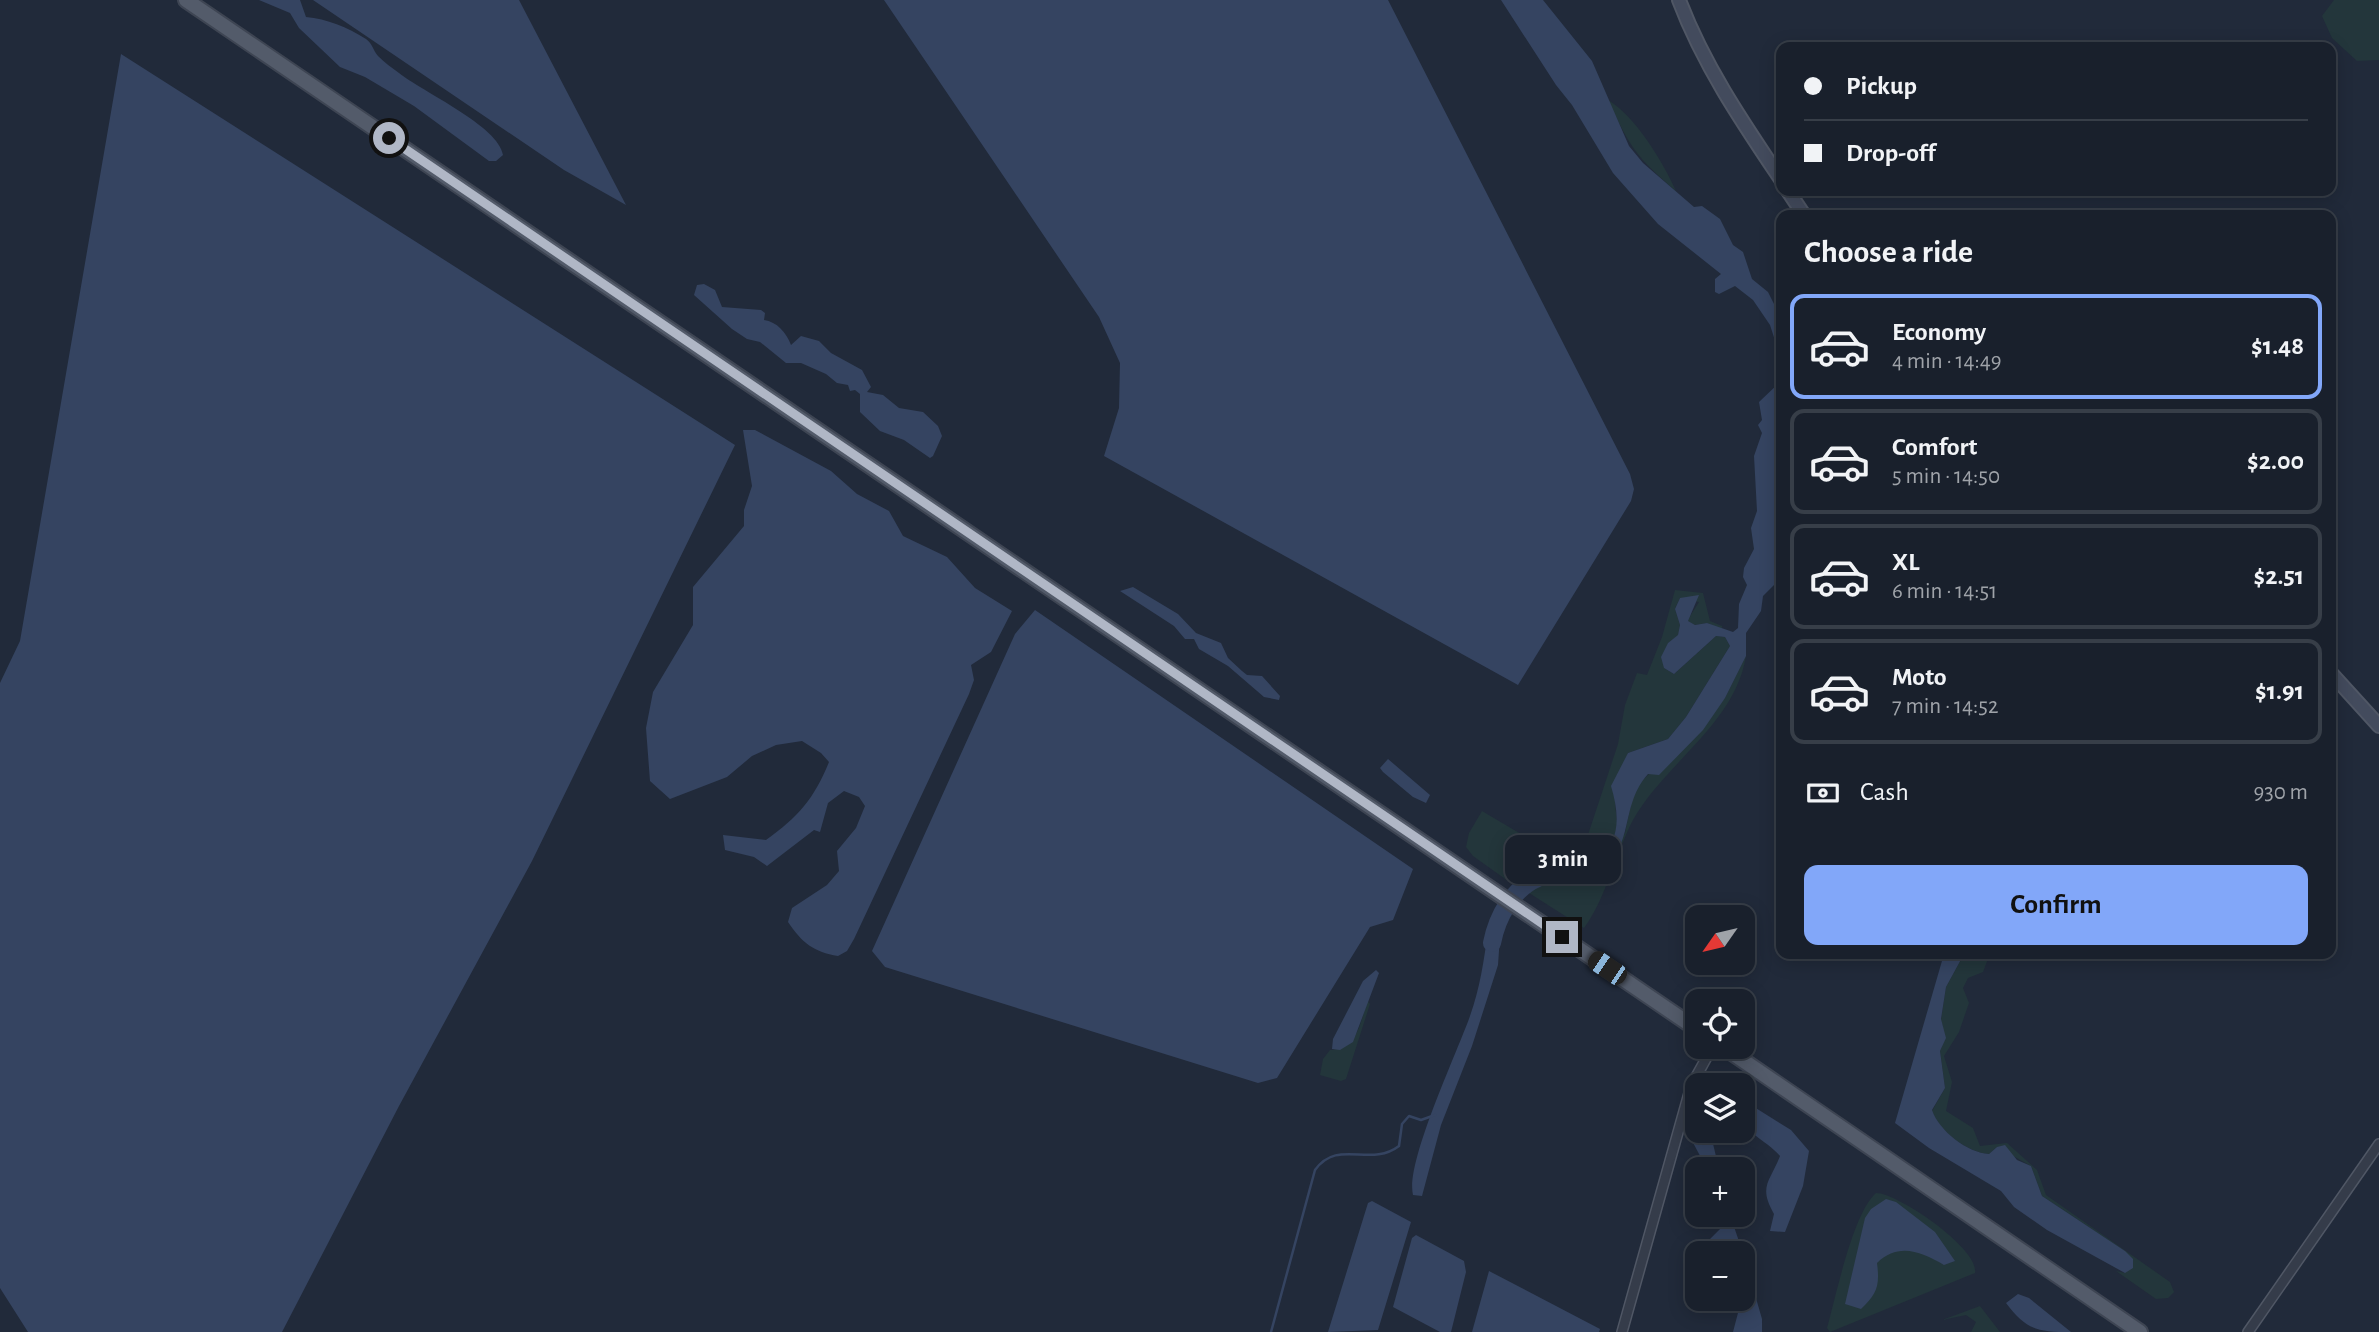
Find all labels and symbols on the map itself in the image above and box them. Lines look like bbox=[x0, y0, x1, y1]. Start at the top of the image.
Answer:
route start bbox=[373, 122, 405, 154]
callout: 3 min bbox=[1504, 836, 1620, 884]
north arrow bbox=[1685, 905, 1755, 975]
route end bbox=[1546, 921, 1578, 953]
car bbox=[1584, 948, 1631, 988]

